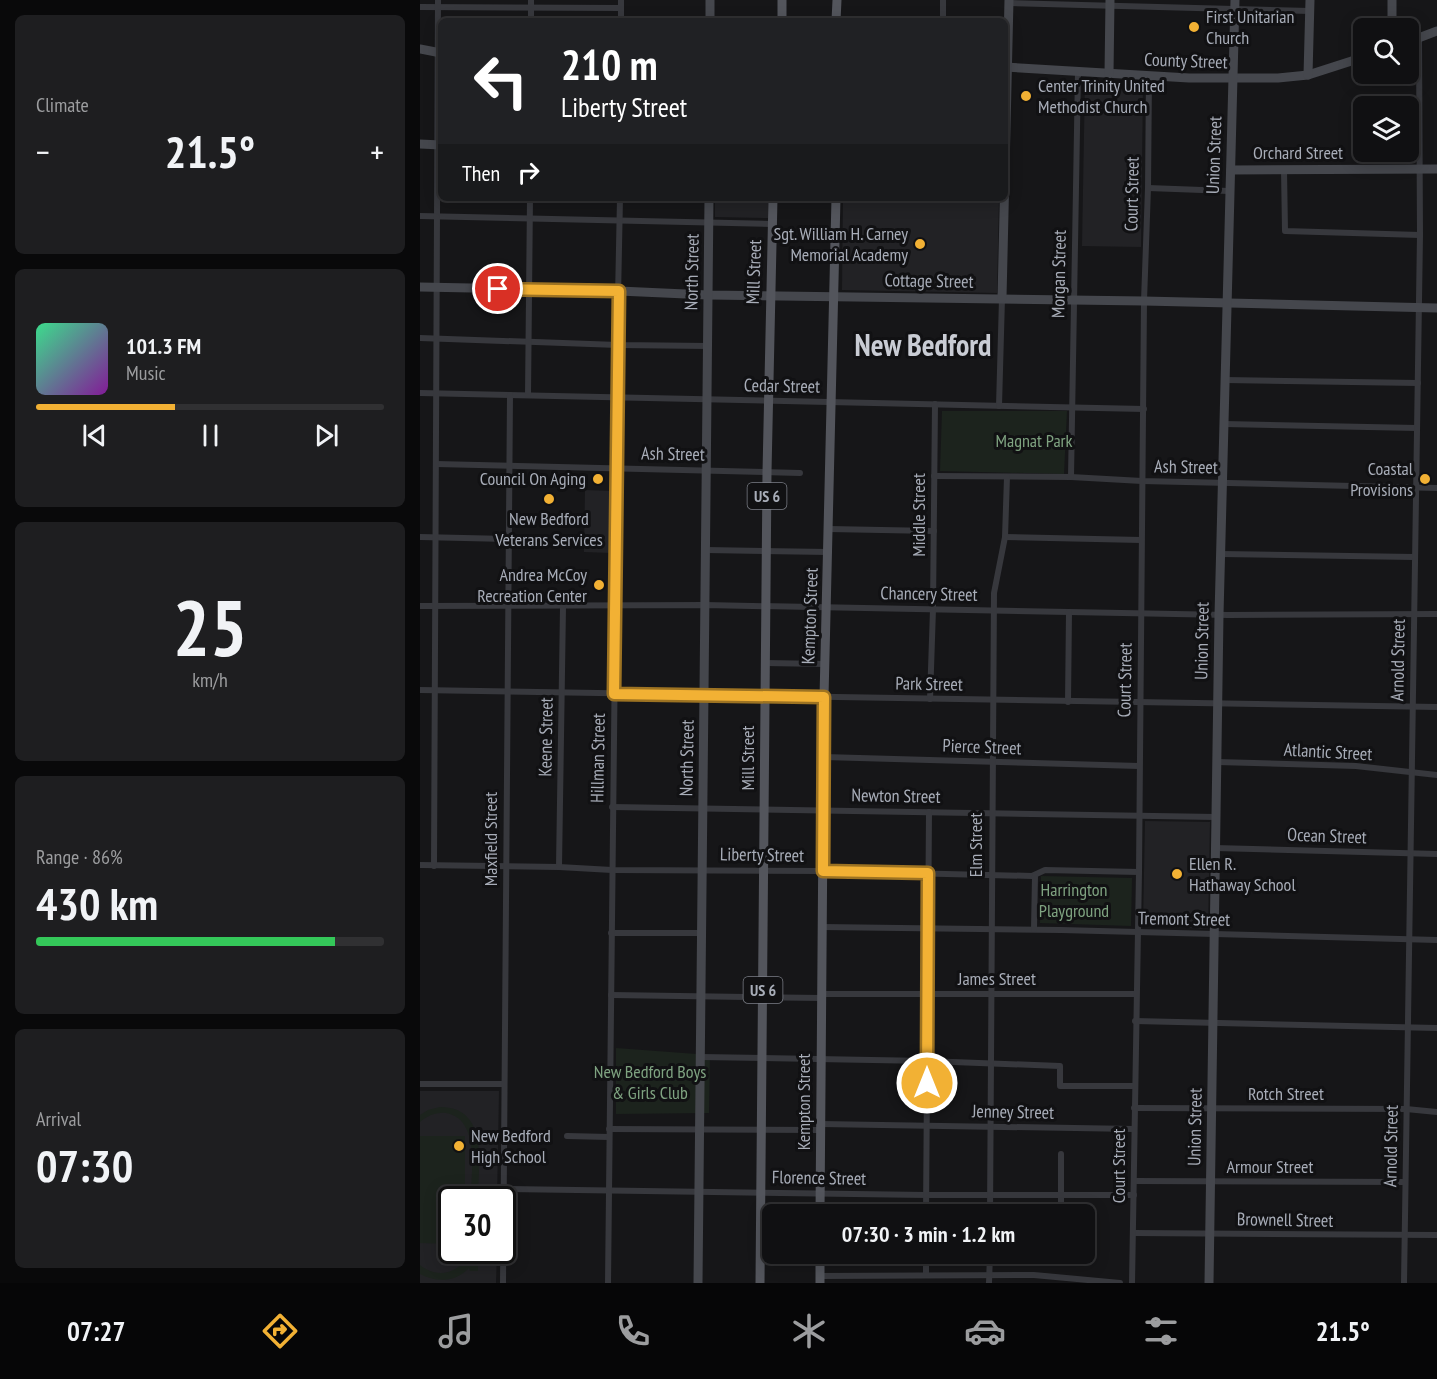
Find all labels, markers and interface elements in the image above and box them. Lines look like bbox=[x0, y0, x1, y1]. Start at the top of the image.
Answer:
place label: First Unitarian Church bbox=[1206, 5, 1294, 49]
map controls bbox=[1353, 18, 1419, 162]
button: search bbox=[1353, 18, 1419, 84]
marker: First Unitarian Church bbox=[1187, 20, 1201, 34]
text: 210 m bbox=[561, 37, 658, 92]
icon: left bbox=[462, 42, 540, 120]
street label: County Street bbox=[1144, 48, 1228, 73]
place label: Center Trinity United Methodist Church bbox=[1038, 74, 1165, 118]
marker: Center Trinity United Methodist Church bbox=[1019, 89, 1033, 103]
text: Liberty Street bbox=[561, 90, 687, 124]
text: Climate bbox=[36, 92, 89, 118]
button: layers bbox=[1353, 96, 1419, 162]
street label: Union Street bbox=[1201, 116, 1226, 194]
text: 21.5° bbox=[165, 122, 255, 180]
text: − bbox=[36, 130, 50, 173]
text: + bbox=[370, 130, 384, 173]
street label: Orchard Street bbox=[1253, 141, 1343, 164]
icon: right bbox=[512, 156, 545, 189]
street label: Court Street bbox=[1119, 156, 1144, 232]
text: Then bbox=[462, 159, 500, 187]
place label: Sgt. William H. Carney Memorial Academy bbox=[774, 222, 908, 266]
street label: Morgan Street bbox=[1046, 230, 1071, 318]
street label: North Street bbox=[679, 233, 704, 311]
marker: Sgt. William H. Carney Memorial Academy bbox=[913, 237, 927, 251]
street label: Mill Street bbox=[741, 239, 766, 305]
pin bbox=[472, 263, 523, 314]
street label: Cottage Street bbox=[884, 268, 974, 293]
icon: arrive bbox=[481, 272, 514, 305]
district label: New Bedford bbox=[855, 325, 991, 364]
text: 101.3 FM bbox=[126, 332, 201, 360]
text: Music bbox=[126, 360, 166, 386]
street label: Cedar Street bbox=[744, 373, 820, 398]
icon: previous bbox=[78, 419, 111, 452]
icon: pause bbox=[194, 419, 227, 452]
icon: next bbox=[310, 419, 343, 452]
park label: Magnat Park bbox=[995, 429, 1073, 452]
street label: Ash Street bbox=[641, 441, 705, 466]
street label: Ash Street bbox=[1154, 454, 1218, 479]
place label: Coastal Provisions bbox=[1350, 457, 1414, 501]
place label: Council On Aging bbox=[480, 467, 586, 490]
marker: Council On Aging bbox=[591, 472, 605, 486]
marker: Coastal Provisions bbox=[1418, 472, 1432, 486]
street label: Middle Street bbox=[907, 473, 930, 557]
road number: US 6 bbox=[748, 483, 786, 509]
marker: New Bedford Veterans Services bbox=[542, 492, 556, 506]
place label: New Bedford Veterans Services bbox=[494, 507, 603, 551]
place label: Andrea McCoy Recreation Center bbox=[477, 563, 587, 607]
street label: Kempton Street bbox=[796, 567, 823, 665]
text: 25 bbox=[173, 577, 247, 678]
marker: Andrea McCoy Recreation Center bbox=[592, 578, 606, 592]
street label: Chancery Street bbox=[880, 581, 978, 606]
street label: Union Street bbox=[1189, 602, 1214, 680]
street label: Arnold Street bbox=[1385, 619, 1410, 701]
street label: Court Street bbox=[1112, 642, 1137, 718]
text: km/h bbox=[192, 667, 228, 693]
street label: Park Street bbox=[895, 671, 963, 696]
street label: Keene Street bbox=[533, 697, 558, 777]
street label: Hillman Street bbox=[585, 713, 610, 803]
street label: North Street bbox=[674, 719, 699, 797]
street label: Mill Street bbox=[736, 726, 759, 790]
street label: Pierce Street bbox=[942, 734, 1022, 759]
street label: Atlantic Street bbox=[1283, 738, 1373, 765]
street label: Newton Street bbox=[851, 783, 941, 808]
street label: Maxfield Street bbox=[479, 792, 502, 886]
street label: Elm Street bbox=[964, 813, 987, 877]
street label: Ocean Street bbox=[1287, 823, 1367, 848]
street label: Liberty Street bbox=[720, 842, 804, 867]
text: Range · 86% bbox=[36, 844, 123, 870]
place label: Ellen R. Hathaway School bbox=[1189, 852, 1296, 896]
marker: Ellen R. Hathaway School bbox=[1170, 867, 1184, 881]
text: 430 km bbox=[36, 874, 158, 932]
park label: Harrington Playground bbox=[1039, 878, 1109, 922]
street label: Tremont Street bbox=[1138, 906, 1230, 931]
street label: James Street bbox=[957, 967, 1036, 990]
road number: US 6 bbox=[744, 977, 782, 1003]
position arrow bbox=[895, 1051, 959, 1115]
street label: Kempton Street bbox=[792, 1054, 815, 1150]
park label: New Bedford Boys & Girls Club bbox=[594, 1060, 706, 1104]
street label: Rotch Street bbox=[1248, 1082, 1324, 1105]
street label: Union Street bbox=[1182, 1088, 1207, 1166]
street label: Jenney Street bbox=[971, 1099, 1054, 1124]
street label: Arnold Street bbox=[1378, 1105, 1403, 1187]
text: Arrival bbox=[36, 1106, 81, 1132]
place label: New Bedford High School bbox=[471, 1124, 551, 1168]
street label: Court Street bbox=[1107, 1129, 1130, 1203]
text: 07:30 bbox=[36, 1136, 133, 1194]
marker: New Bedford High School bbox=[452, 1139, 466, 1153]
street label: Armour Street bbox=[1227, 1155, 1313, 1178]
street label: Florence Street bbox=[772, 1165, 866, 1190]
speed limit sign: 30 bbox=[438, 1186, 516, 1264]
street label: Brownell Street bbox=[1237, 1207, 1333, 1232]
text: 07:30 · 3 min · 1.2 km bbox=[842, 1220, 1015, 1248]
icon: directions bbox=[259, 1310, 301, 1352]
icon: music bbox=[435, 1310, 477, 1352]
icon: phone bbox=[612, 1310, 654, 1352]
icon: climate bbox=[788, 1310, 830, 1352]
icon: car bbox=[964, 1310, 1006, 1352]
icon: filters bbox=[1140, 1310, 1182, 1352]
text: 07:27 bbox=[67, 1314, 125, 1348]
text: 21.5° bbox=[1316, 1314, 1370, 1348]

